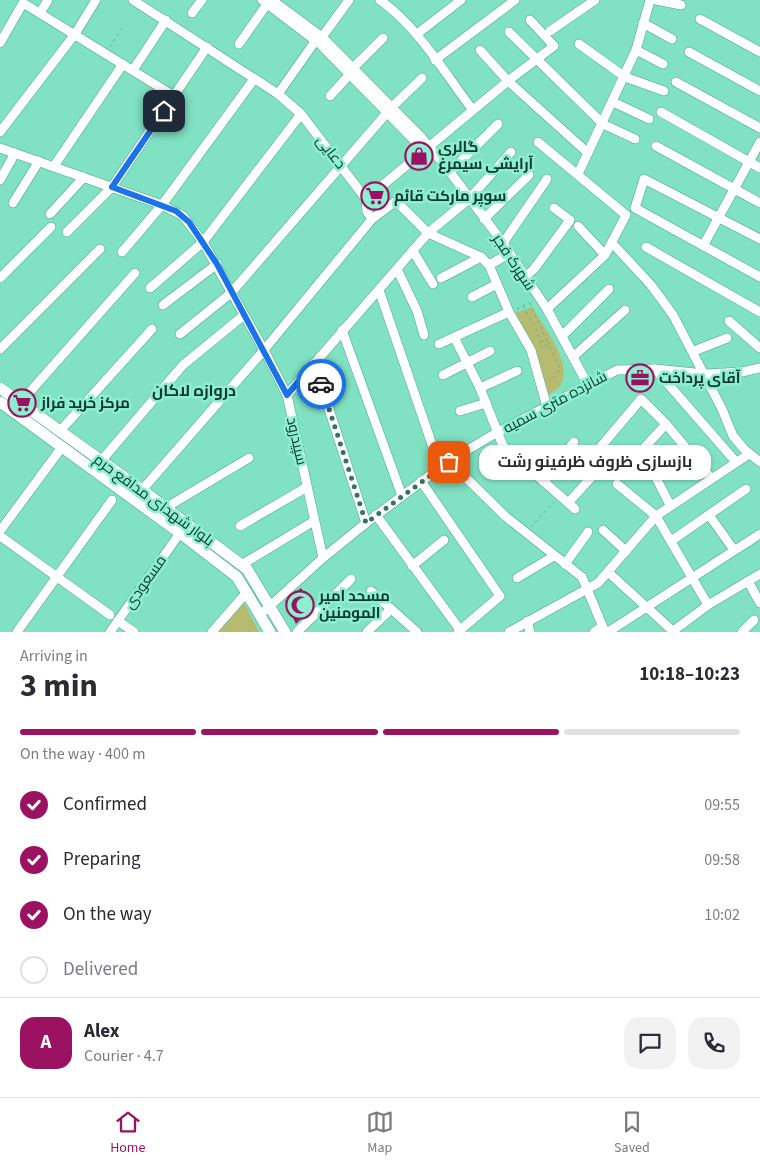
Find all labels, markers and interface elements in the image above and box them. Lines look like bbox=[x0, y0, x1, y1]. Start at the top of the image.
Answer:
pin bbox=[143, 90, 185, 132]
icon: home bbox=[150, 97, 178, 125]
street label: دعایی bbox=[311, 131, 351, 174]
place label: گالری آرایشی سیمرغ bbox=[438, 137, 534, 175]
shop icon: گالری آرایشی سیمرغ bbox=[404, 141, 434, 171]
supermarket icon: سوپر مارکت قائم bbox=[360, 181, 390, 211]
place label: سوپر مارکت قائم bbox=[394, 186, 506, 207]
street label: شهرک فجر bbox=[486, 229, 540, 295]
courier bbox=[296, 359, 346, 409]
office icon: آقای پرداخت bbox=[625, 363, 655, 393]
street label: شانزده متری سمیه bbox=[500, 366, 611, 439]
place label: آقای پرداخت bbox=[659, 368, 741, 389]
icon: car bbox=[307, 370, 335, 398]
district label: دروازه لاکان bbox=[152, 380, 236, 402]
supermarket icon: مرکز خرید فراز bbox=[7, 388, 37, 418]
place label: مرکز خرید فراز bbox=[40, 393, 130, 414]
street label: سپیدرود bbox=[281, 415, 312, 467]
pin bbox=[428, 441, 470, 483]
callout: بازسازی ظروف ظرفینو رشت bbox=[479, 444, 712, 480]
icon: bag bbox=[435, 448, 463, 476]
street label: بلوار شهدای مدافع حرم bbox=[89, 449, 218, 551]
text: بازسازی ظروف ظرفینو رشت bbox=[498, 451, 692, 473]
street label: مسعودی bbox=[119, 551, 172, 613]
place label: مسحد امیر المومنین bbox=[318, 586, 390, 624]
mosque icon: مسحد امیر المومنین bbox=[285, 590, 315, 620]
text: Arriving in bbox=[20, 645, 88, 667]
text: 10:18–10:23 bbox=[639, 661, 740, 688]
text: 3 min bbox=[20, 663, 98, 709]
text: On the way · 400 m bbox=[20, 743, 145, 765]
icon: check bbox=[20, 791, 48, 819]
text: Confirmed bbox=[63, 791, 147, 818]
text: 09:55 bbox=[704, 794, 740, 816]
icon: check bbox=[20, 846, 48, 874]
text: Preparing bbox=[63, 846, 141, 873]
text: 09:58 bbox=[704, 849, 740, 871]
icon: check bbox=[20, 901, 48, 929]
text: On the way bbox=[63, 901, 152, 928]
text: 10:02 bbox=[704, 904, 740, 926]
text: Delivered bbox=[63, 956, 138, 983]
button: chat bbox=[624, 1017, 676, 1069]
button: phone bbox=[688, 1017, 740, 1069]
text: Alex bbox=[84, 1018, 120, 1045]
text: A bbox=[41, 1029, 51, 1056]
text: Courier · 4.7 bbox=[84, 1045, 164, 1067]
tab: Home bbox=[110, 1108, 145, 1158]
tab: Map bbox=[366, 1108, 394, 1158]
tab: Saved bbox=[614, 1108, 650, 1158]

